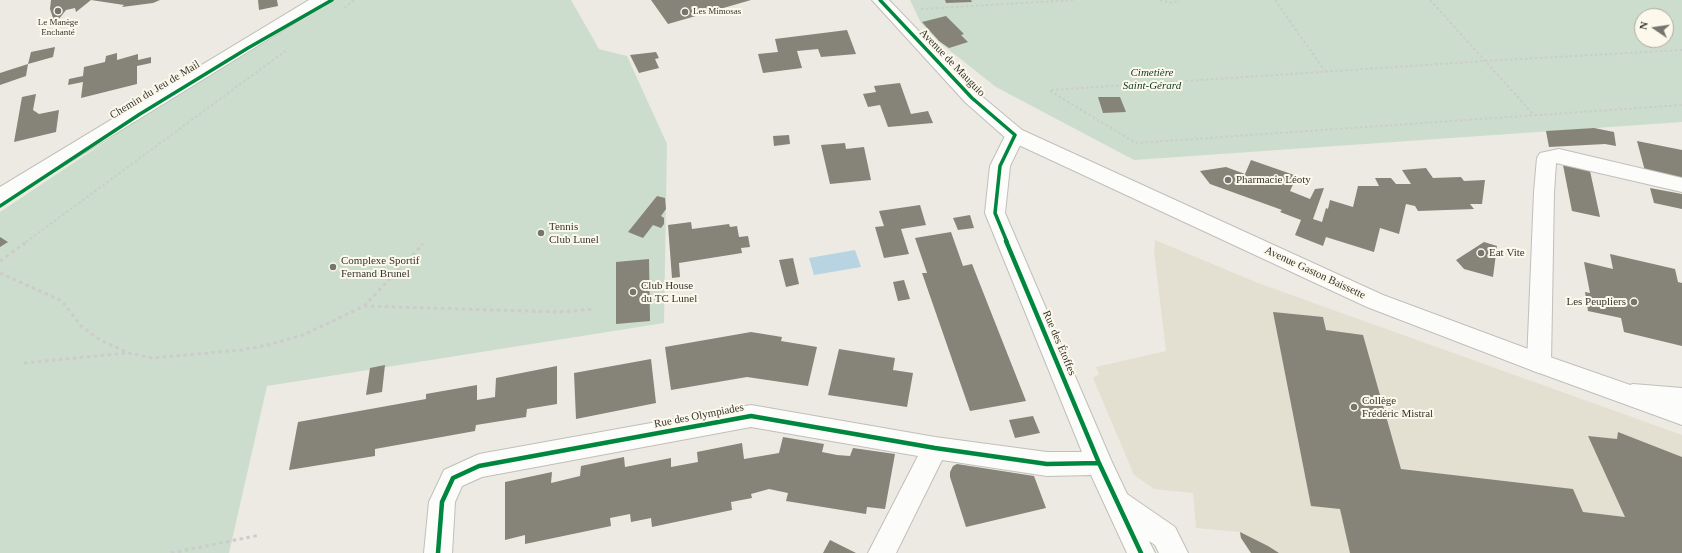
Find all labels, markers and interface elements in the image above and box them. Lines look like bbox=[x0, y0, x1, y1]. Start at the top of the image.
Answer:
marker: Le Manège Enchanté bbox=[53, 6, 63, 16]
marker: Les Mimosas bbox=[680, 7, 690, 17]
place label: Les Mimosas bbox=[693, 7, 741, 17]
north arrow bbox=[1634, 8, 1674, 48]
place label: Le Manège Enchanté bbox=[38, 18, 78, 39]
text: N bbox=[1637, 20, 1650, 31]
street label: Avenue de Mauguio bbox=[916, 26, 988, 100]
street label: Chemin du Jeu de Mail bbox=[108, 58, 202, 122]
park label: Cimetière Saint-Gérard bbox=[1123, 66, 1181, 92]
place label: Pharmacie Léoty bbox=[1236, 173, 1311, 187]
marker: Pharmacie Léoty bbox=[1223, 175, 1233, 185]
place label: Tennis Club Lunel bbox=[549, 220, 599, 246]
marker: Tennis Club Lunel bbox=[536, 228, 546, 238]
street label: Avenue Gaston Baissette bbox=[1262, 244, 1368, 302]
place label: Eat Vite bbox=[1489, 246, 1525, 260]
marker: Eat Vite bbox=[1476, 248, 1486, 258]
place label: Complexe Sportif Fernand Brunel bbox=[341, 254, 420, 280]
marker: Complexe Sportif Fernand Brunel bbox=[328, 262, 338, 272]
place label: Club House du TC Lunel bbox=[641, 279, 697, 305]
marker: Club House du TC Lunel bbox=[628, 287, 638, 297]
place label: Les Peupliers bbox=[1566, 295, 1626, 309]
marker: Les Peupliers bbox=[1629, 297, 1639, 307]
street label: Rue des Étoffes bbox=[1039, 308, 1079, 378]
place label: Collège Frédéric Mistral bbox=[1362, 394, 1433, 420]
street label: Rue des Olympiades bbox=[653, 401, 745, 431]
marker: Collège Frédéric Mistral bbox=[1349, 402, 1359, 412]

